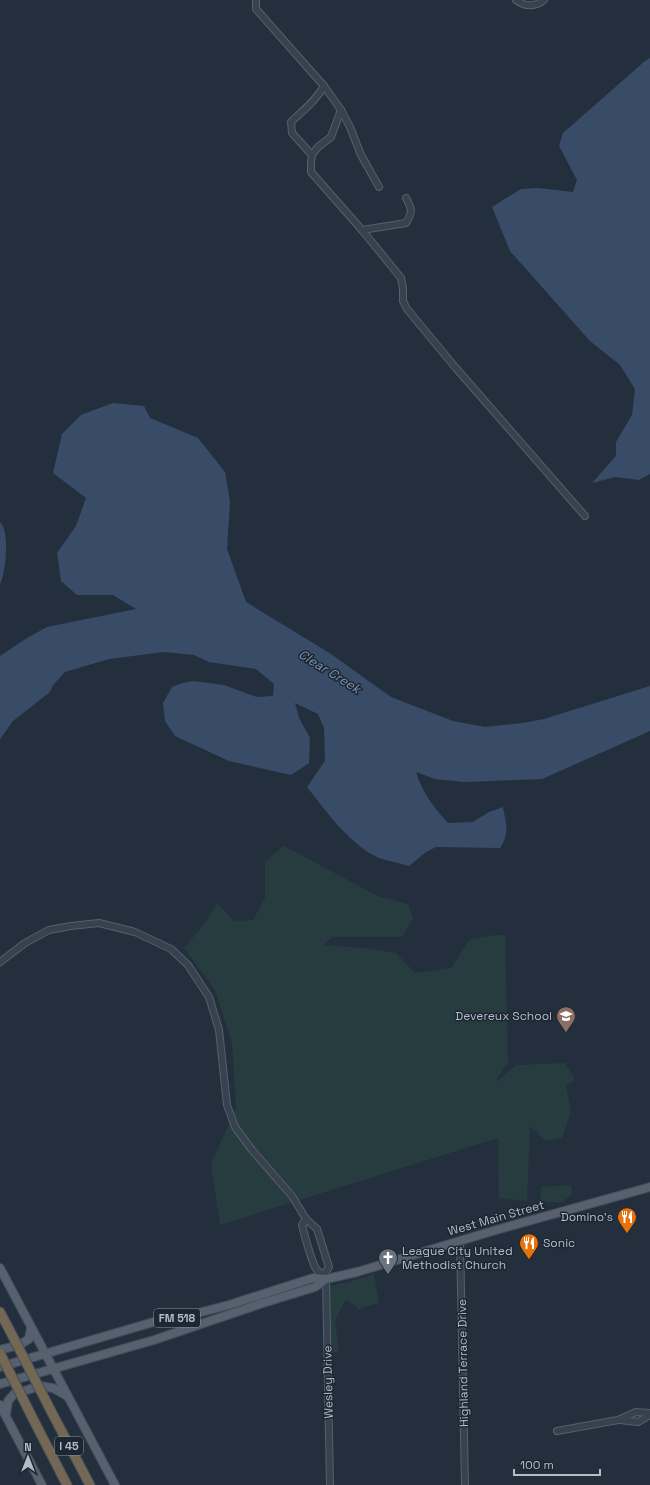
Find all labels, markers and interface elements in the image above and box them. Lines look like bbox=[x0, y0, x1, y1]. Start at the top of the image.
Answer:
water label: Clear Creek bbox=[295, 646, 366, 698]
school or university icon: Devereux School bbox=[555, 1005, 577, 1033]
place label: Devereux School bbox=[455, 1008, 552, 1024]
street label: West Main Street bbox=[446, 1197, 546, 1239]
restaurant icon: Domino's bbox=[616, 1206, 638, 1234]
place label: Domino's bbox=[561, 1209, 613, 1225]
restaurant icon: Sonic bbox=[518, 1232, 540, 1260]
place label: Sonic bbox=[543, 1235, 575, 1251]
place label: League City United Methodist Church bbox=[402, 1243, 513, 1273]
church icon: League City United Methodist Church bbox=[377, 1247, 399, 1275]
street label: Highland Terrace Drive bbox=[454, 1299, 472, 1427]
road number: FM 518 bbox=[154, 1309, 200, 1327]
street label: Wesley Drive bbox=[319, 1345, 337, 1419]
north arrow bbox=[8, 1437, 48, 1477]
road number: I 45 bbox=[55, 1437, 83, 1455]
text: N bbox=[24, 1440, 32, 1454]
scale bar bbox=[514, 1451, 600, 1477]
text: 100 m bbox=[520, 1457, 554, 1473]

